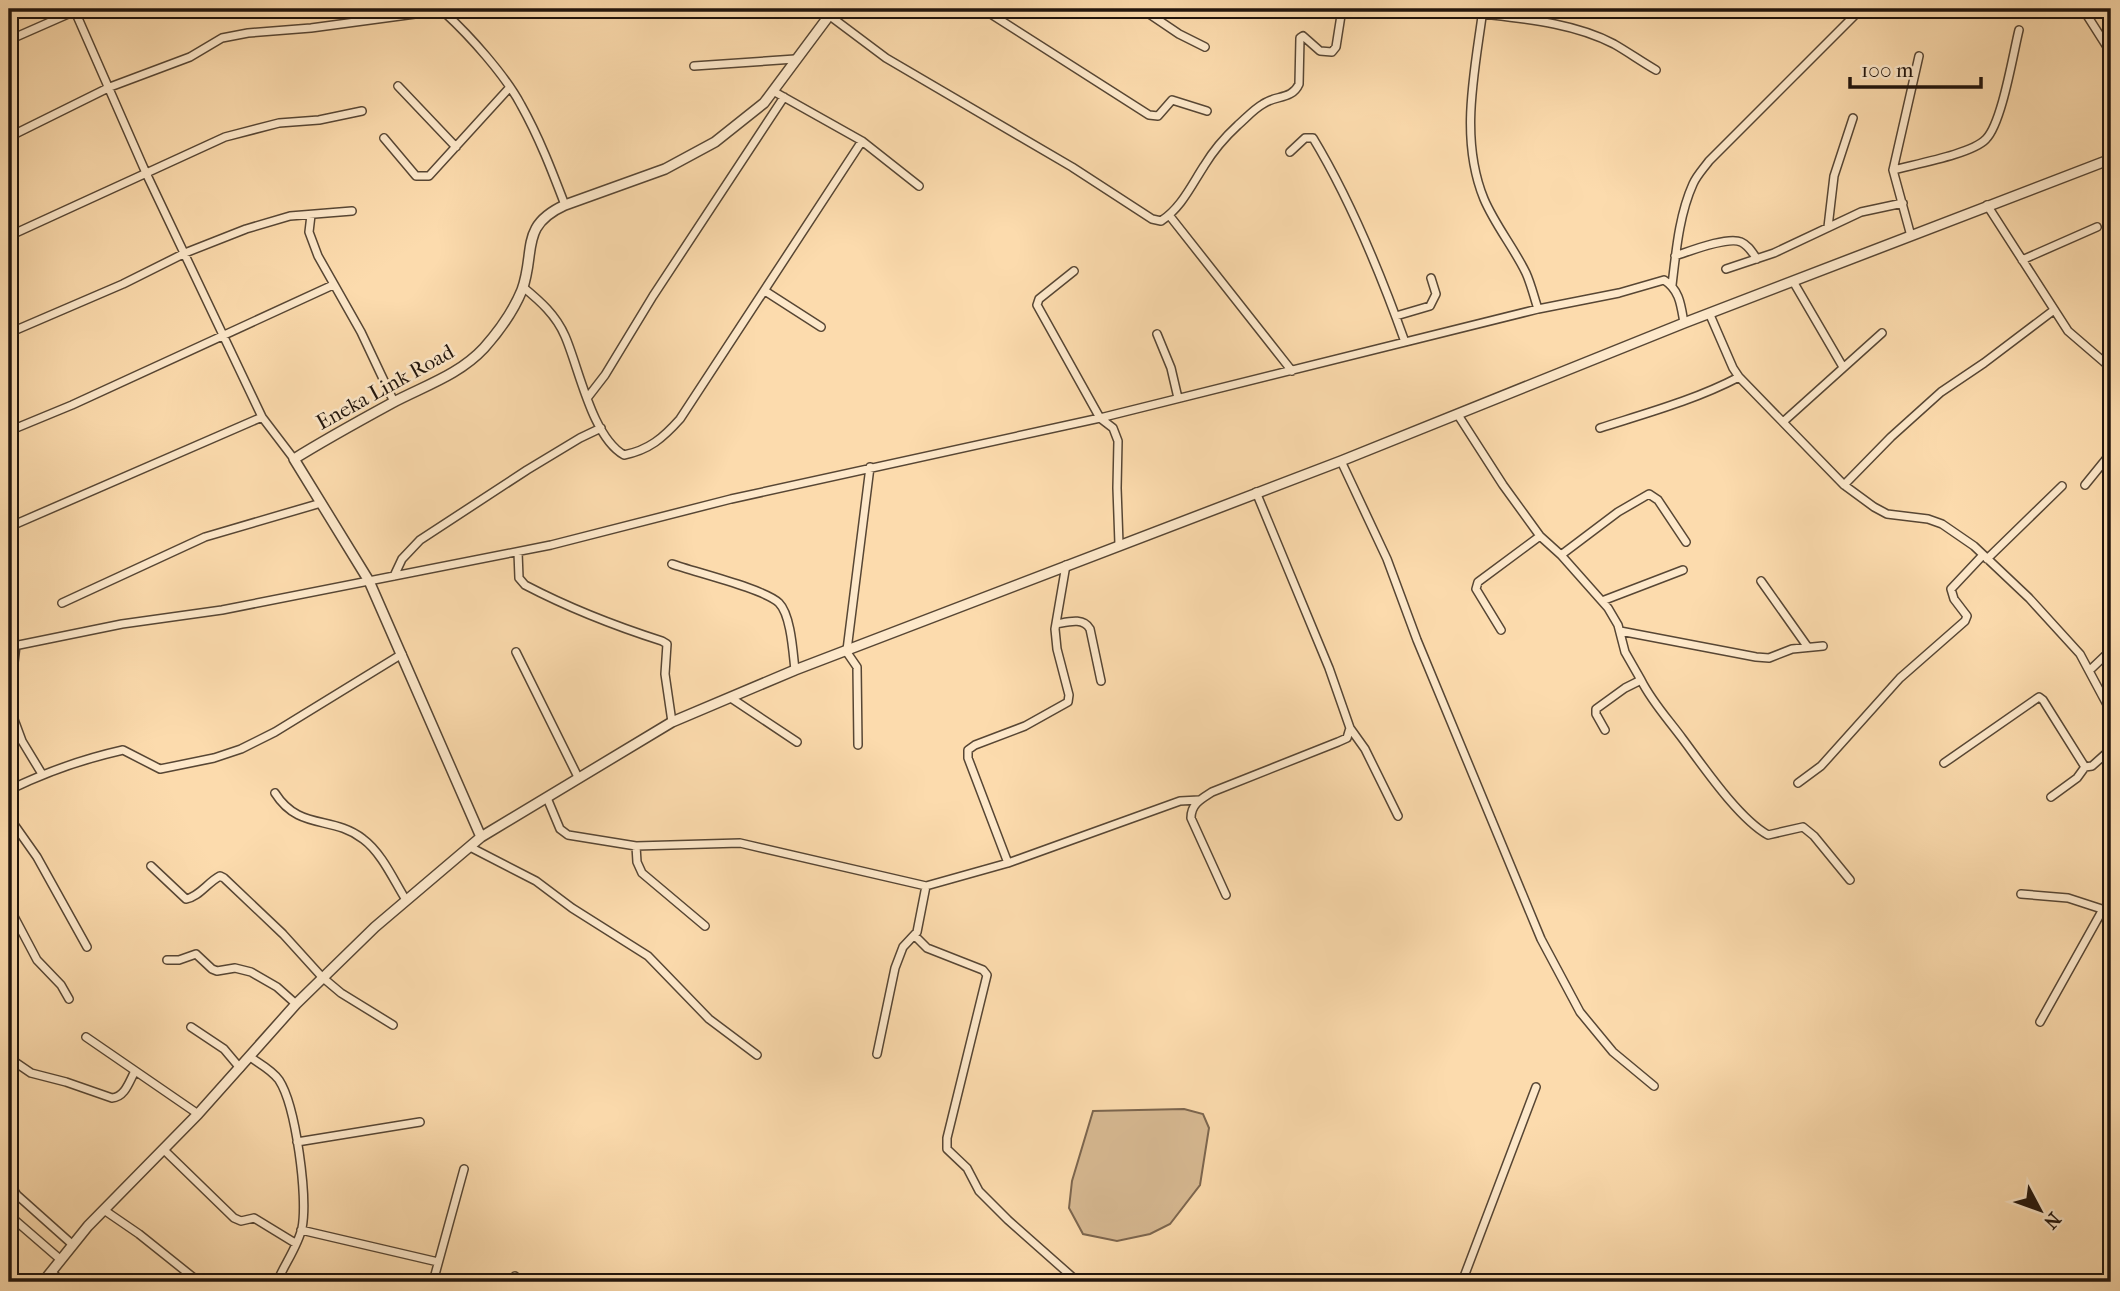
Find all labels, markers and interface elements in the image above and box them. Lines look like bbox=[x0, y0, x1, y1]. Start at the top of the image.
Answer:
scale bar bbox=[1850, 46, 1982, 90]
text: 100 m bbox=[1861, 58, 1914, 82]
street label: Eneka Link Road bbox=[312, 339, 458, 435]
north arrow bbox=[2004, 1176, 2074, 1246]
text: N bbox=[2039, 1208, 2065, 1234]

